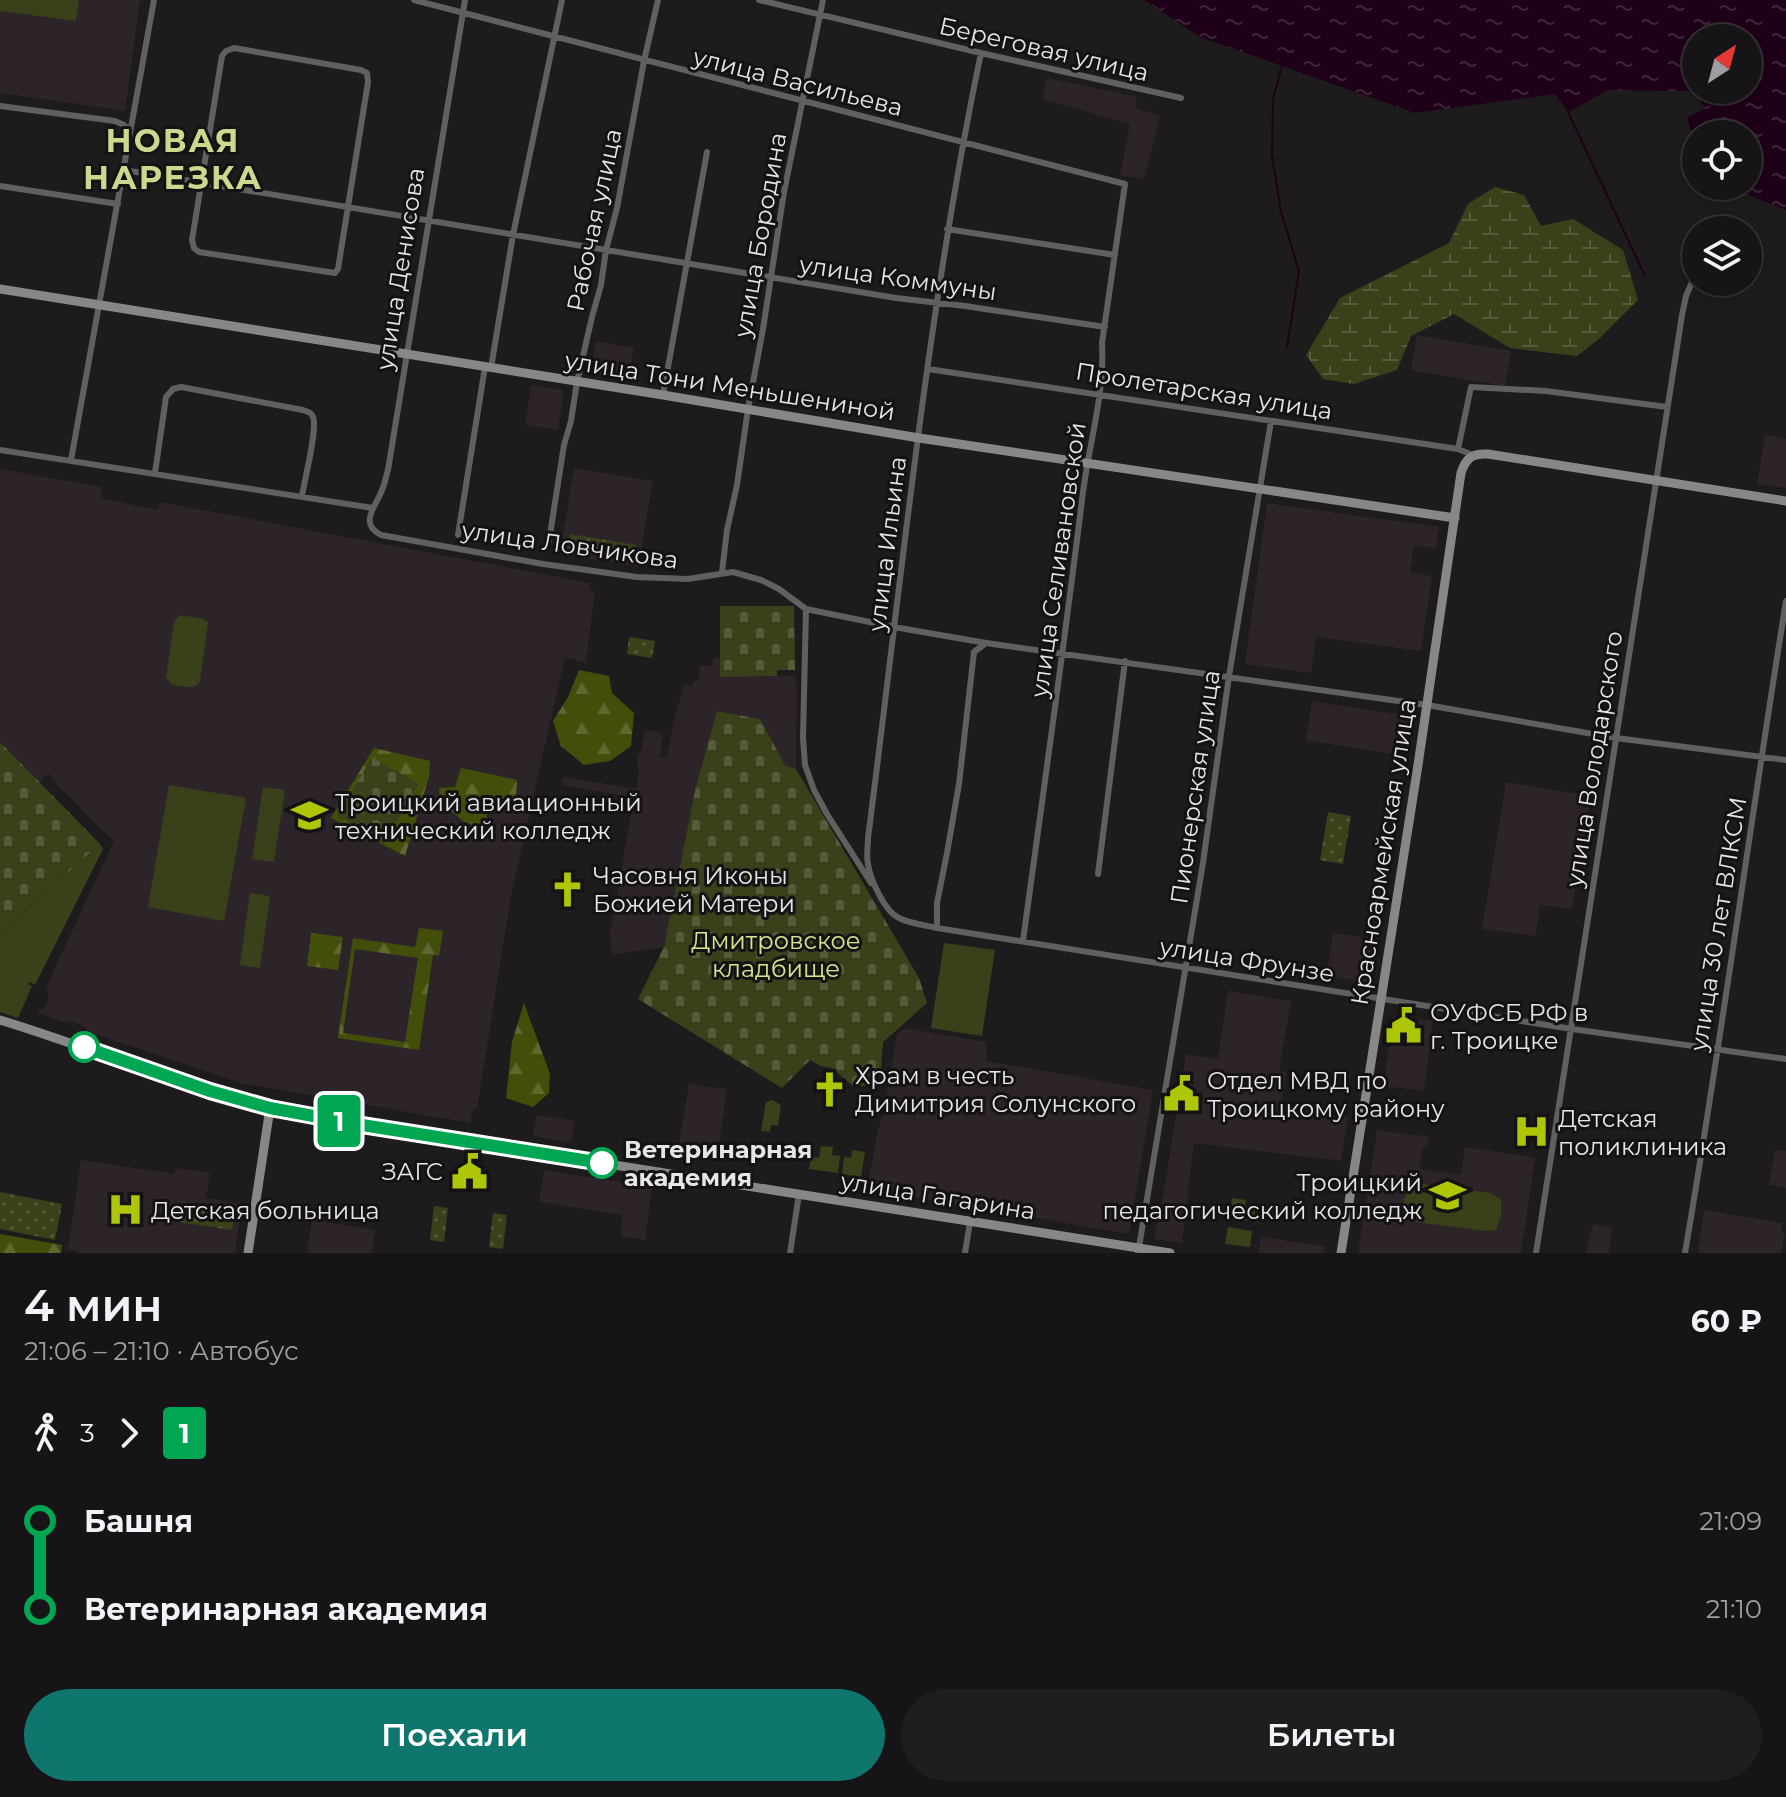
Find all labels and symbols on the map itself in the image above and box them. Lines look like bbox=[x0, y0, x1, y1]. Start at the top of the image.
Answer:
street label: Береговая улица bbox=[936, 11, 1152, 87]
north arrow bbox=[1682, 24, 1762, 104]
street label: улица Васильева bbox=[689, 42, 906, 122]
district label: НОВАЯ НАРЕЗКА bbox=[83, 121, 263, 197]
street label: Рабочая улица bbox=[560, 126, 628, 314]
street label: улица Бородина bbox=[727, 130, 792, 341]
street label: улица Денисова bbox=[370, 166, 430, 373]
street label: улица Коммуны bbox=[796, 250, 999, 306]
street label: улица Тони Меньшениной bbox=[562, 345, 897, 426]
street label: Пролетарская улица bbox=[1073, 356, 1335, 426]
street label: улица Селивановской bbox=[1024, 421, 1092, 700]
street label: улица Ильина bbox=[862, 455, 912, 634]
street label: улица Ловчикова bbox=[459, 515, 680, 575]
street label: улица Володарского bbox=[1559, 629, 1629, 890]
street label: Пионерская улица bbox=[1164, 668, 1226, 906]
street label: Красноармейская улица bbox=[1344, 697, 1422, 1007]
place label: Троицкий авиационный технический колледж bbox=[335, 788, 642, 845]
street label: улица 30 лет ВЛКСМ bbox=[1683, 795, 1752, 1054]
school or university icon: Троицкий авиационный технический колледж bbox=[290, 797, 328, 835]
place label: Часовня Иконы Божией Матери bbox=[593, 861, 795, 918]
church icon: Часовня Иконы Божией Матери bbox=[548, 870, 586, 908]
park label: Дмитровское кладбище bbox=[691, 926, 861, 983]
street label: улица Фрунзе bbox=[1157, 932, 1336, 988]
place label: ОУФСБ РФ в г. Троицке bbox=[1430, 998, 1588, 1055]
public building icon: ОУФСБ РФ в г. Троицке bbox=[1385, 1007, 1423, 1045]
unlabelled marker bbox=[69, 1032, 99, 1062]
place label: Храм в честь Димитрия Солунского bbox=[855, 1061, 1136, 1118]
place label: Отдел МВД по Троицкому району bbox=[1207, 1066, 1445, 1123]
church icon: Храм в честь Димитрия Солунского bbox=[810, 1070, 848, 1108]
public building icon: Отдел МВД по Троицкому району bbox=[1162, 1075, 1200, 1113]
line badge: 1 bbox=[313, 1095, 365, 1147]
place label: Детская поликлиника bbox=[1558, 1104, 1727, 1161]
hospital icon: Детская поликлиника bbox=[1513, 1113, 1551, 1151]
place label: Ветеринарная академия bbox=[624, 1135, 812, 1192]
marker: Ветеринарная академия bbox=[587, 1148, 617, 1178]
public building icon: ЗАГС bbox=[450, 1152, 488, 1190]
place label: ЗАГС bbox=[382, 1157, 443, 1186]
street label: улица Гагарина bbox=[838, 1166, 1037, 1226]
place label: Троицкий педагогический колледж bbox=[1103, 1168, 1422, 1225]
school or university icon: Троицкий педагогический колледж bbox=[1429, 1177, 1467, 1215]
hospital icon: Детская больница bbox=[106, 1191, 144, 1229]
place label: Детская больница bbox=[151, 1196, 380, 1225]

